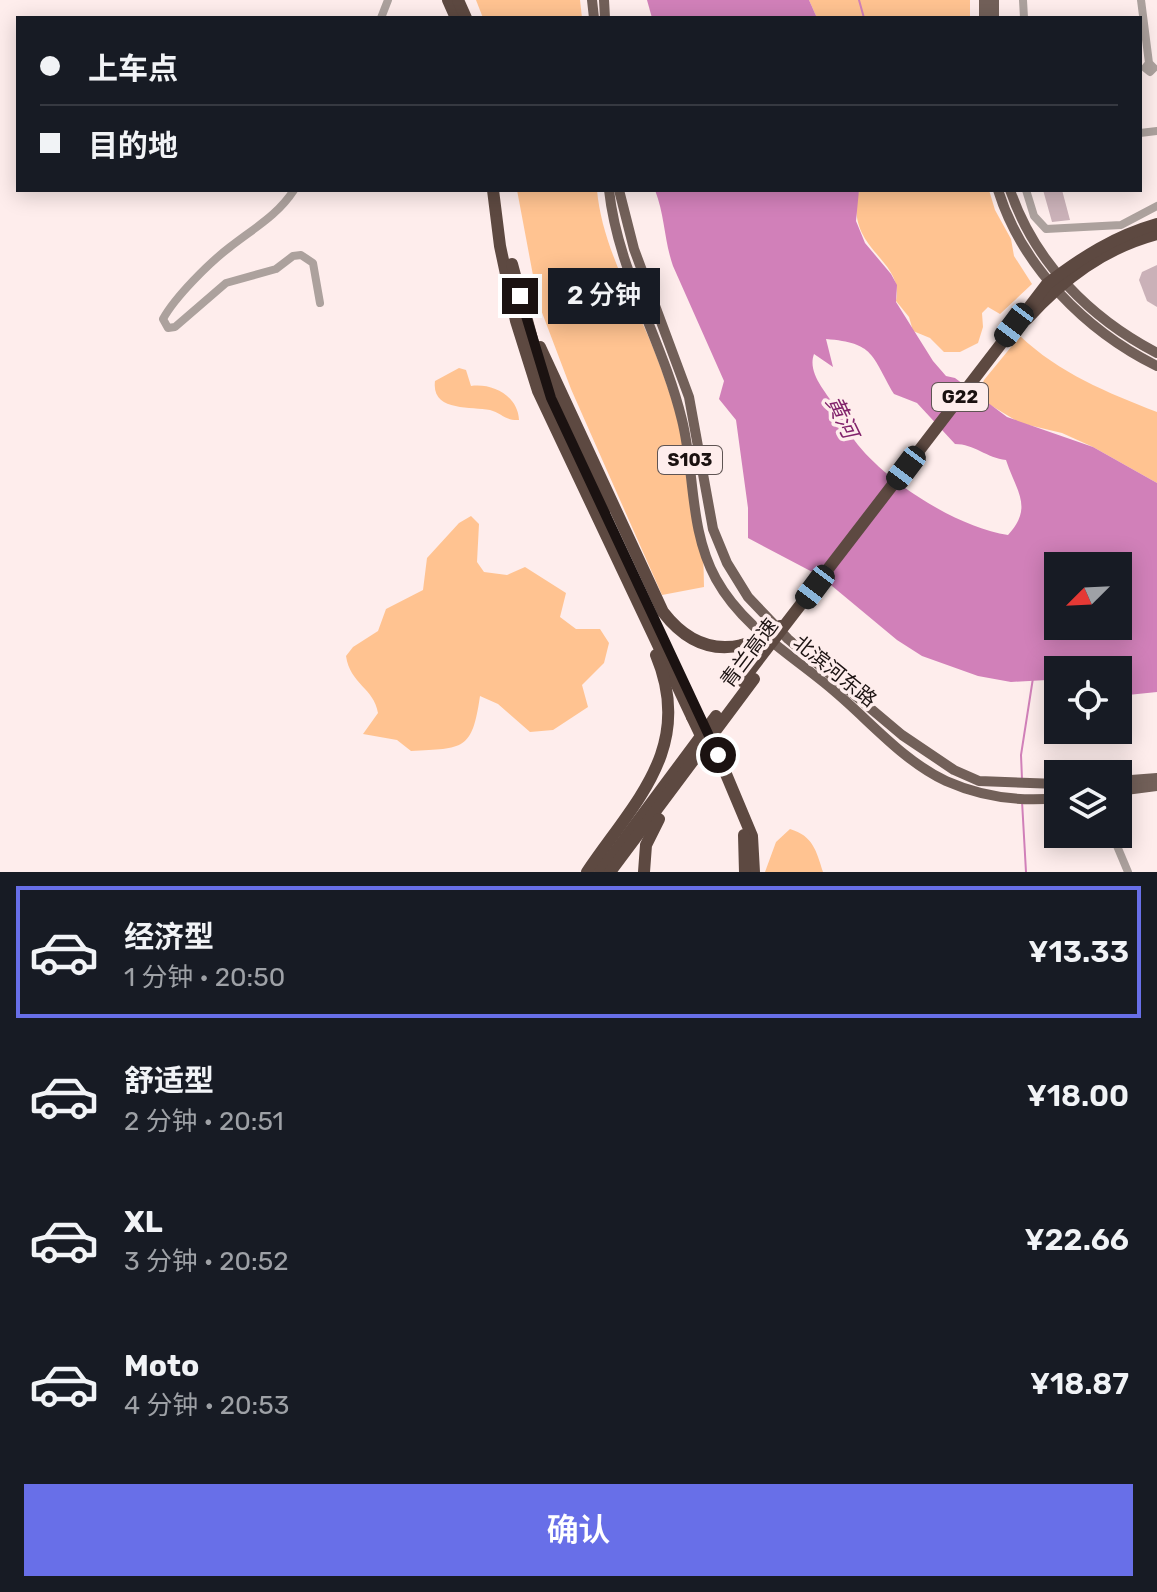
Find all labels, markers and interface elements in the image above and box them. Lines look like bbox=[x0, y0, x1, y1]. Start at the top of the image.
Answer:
text: 上车点 bbox=[88, 51, 178, 87]
text: 目的地 bbox=[88, 128, 178, 164]
callout: 2 分钟 bbox=[548, 268, 660, 324]
route end bbox=[502, 278, 538, 314]
text: 2 分钟 bbox=[567, 280, 641, 311]
car bbox=[990, 299, 1038, 351]
road number: G22 bbox=[932, 383, 988, 411]
water label: 黄河 bbox=[820, 391, 866, 446]
car bbox=[882, 442, 930, 494]
road number: S103 bbox=[658, 446, 722, 474]
north arrow bbox=[1044, 552, 1132, 640]
map controls bbox=[1044, 552, 1132, 848]
car bbox=[791, 561, 839, 613]
street label: 青兰高速 bbox=[715, 614, 783, 692]
street label: 北滨河东路 bbox=[789, 630, 881, 712]
button: locate bbox=[1044, 656, 1132, 744]
route start bbox=[700, 737, 736, 773]
button: layers bbox=[1044, 760, 1132, 848]
icon: car bbox=[28, 916, 100, 988]
text: 经济型 bbox=[124, 919, 214, 955]
text: ¥13.33 bbox=[1028, 934, 1129, 970]
text: 1 分钟 · 20:50 bbox=[124, 962, 285, 993]
icon: car bbox=[28, 1060, 100, 1132]
text: 舒适型 bbox=[124, 1063, 214, 1099]
text: ¥18.00 bbox=[1027, 1078, 1129, 1114]
text: 2 分钟 · 20:51 bbox=[124, 1106, 284, 1137]
icon: car bbox=[28, 1204, 100, 1276]
text: XL bbox=[124, 1204, 163, 1240]
text: ¥22.66 bbox=[1025, 1222, 1129, 1258]
text: 3 分钟 · 20:52 bbox=[124, 1246, 288, 1277]
icon: car bbox=[28, 1348, 100, 1420]
text: Moto bbox=[124, 1348, 199, 1384]
text: ¥18.87 bbox=[1030, 1366, 1129, 1402]
text: 4 分钟 · 20:53 bbox=[124, 1390, 289, 1421]
button: 确认 bbox=[24, 1484, 1133, 1576]

